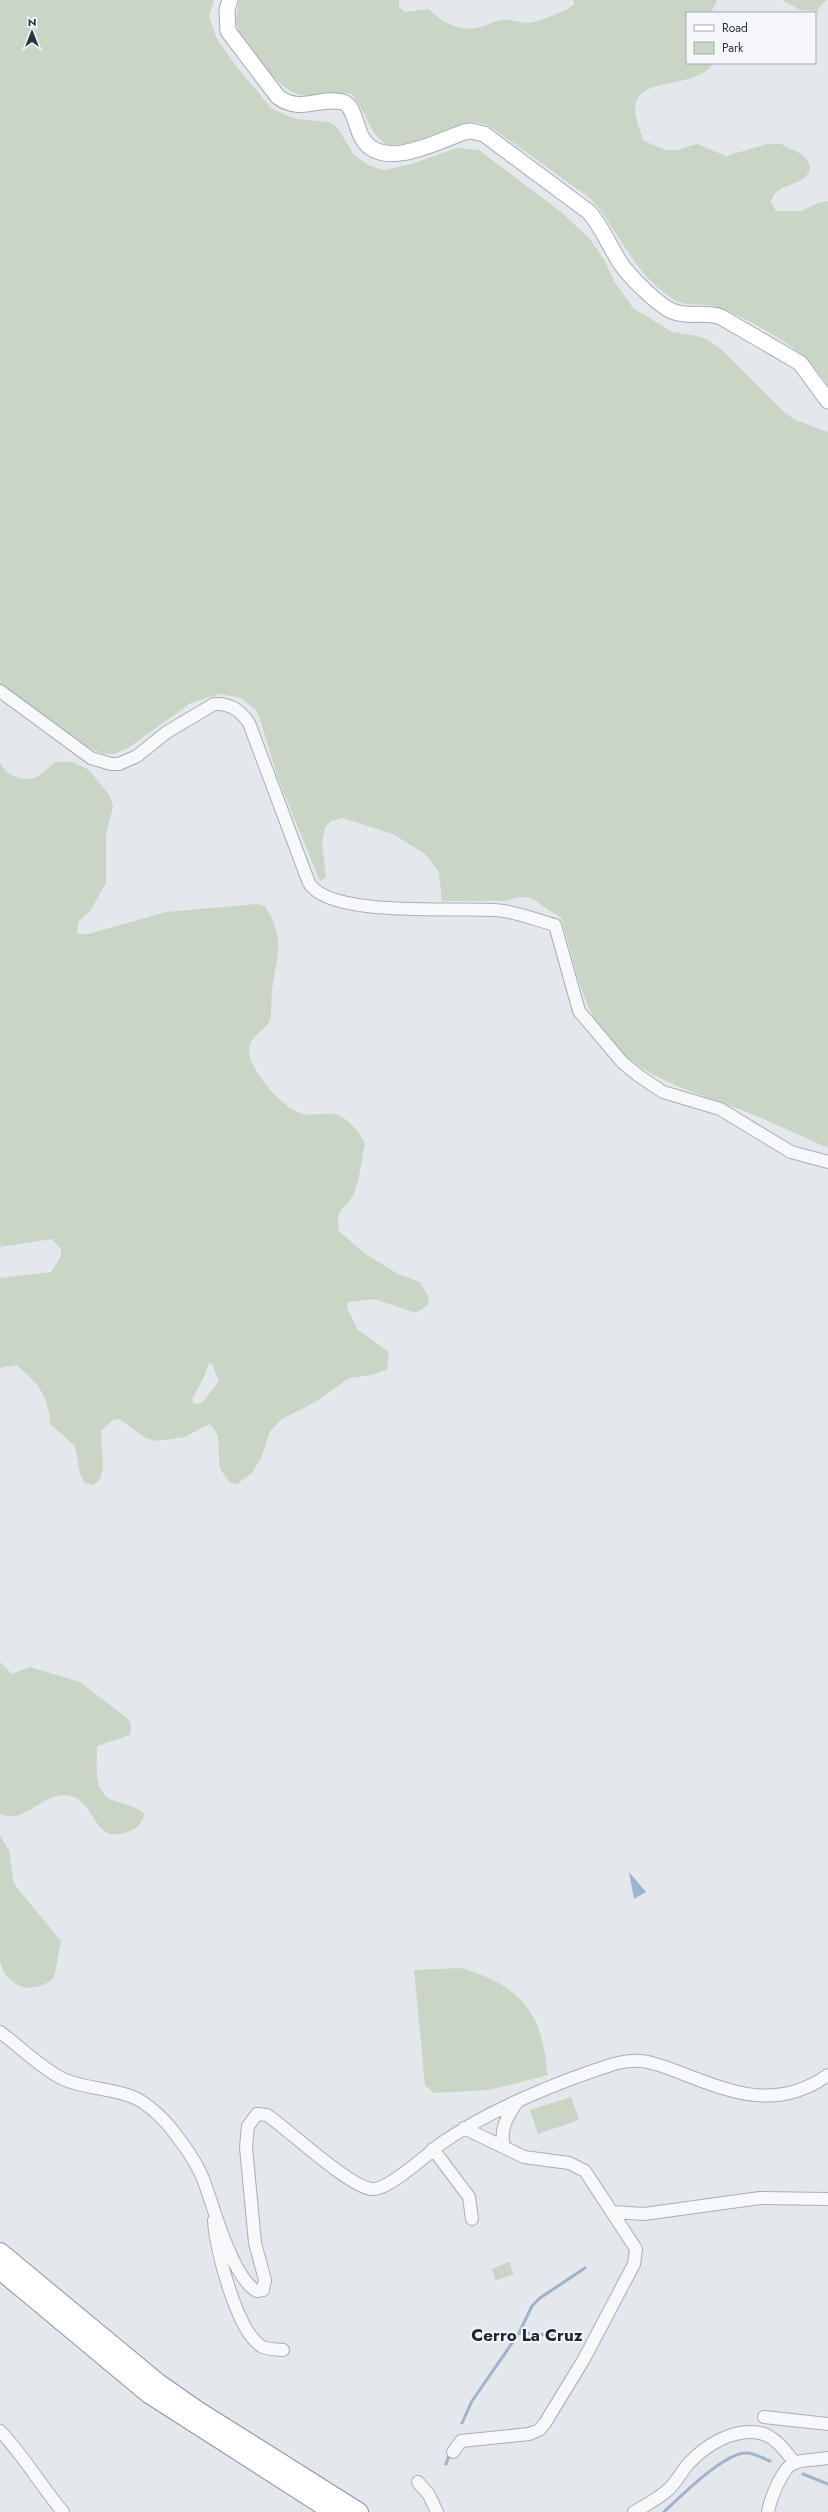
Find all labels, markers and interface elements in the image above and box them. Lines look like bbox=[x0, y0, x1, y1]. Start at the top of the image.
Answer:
north arrow bbox=[12, 12, 52, 52]
legend bbox=[686, 12, 816, 64]
text: N bbox=[28, 14, 36, 30]
text: Road bbox=[722, 19, 748, 37]
text: Park bbox=[722, 39, 744, 57]
district label: Cerro La Cruz bbox=[471, 2323, 583, 2347]

